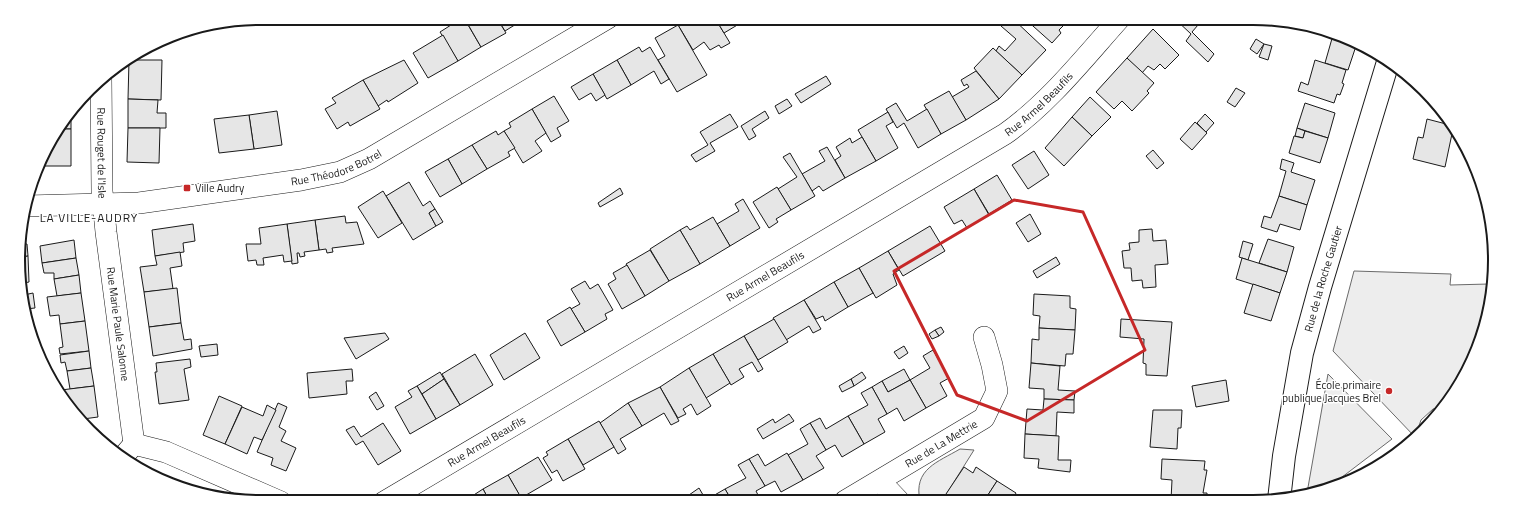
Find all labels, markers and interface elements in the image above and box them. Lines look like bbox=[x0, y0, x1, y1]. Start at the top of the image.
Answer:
street label: Rue Armel Beaufils bbox=[1001, 68, 1077, 140]
street label: Rue Rouget de l'Isle bbox=[93, 107, 111, 200]
street label: Rue Théodore Botrel bbox=[290, 145, 385, 189]
place label: Ville Audry bbox=[195, 180, 245, 196]
marker: Ville Audry bbox=[182, 183, 192, 193]
district label: LA VILLE-AUDRY bbox=[40, 208, 138, 227]
street label: Rue de la Roche Gautier bbox=[1300, 224, 1346, 334]
street label: Rue Armel Beaufils bbox=[723, 247, 807, 306]
street label: Rue Marie Paule Salonne bbox=[103, 266, 134, 383]
place label: École primaire publique Jacques Brel bbox=[1282, 377, 1381, 406]
marker: École primaire publique Jacques Brel bbox=[1384, 386, 1394, 396]
street label: Rue Armel Beaufils bbox=[444, 412, 528, 471]
street label: Rue de La Mettrie bbox=[902, 415, 981, 471]

